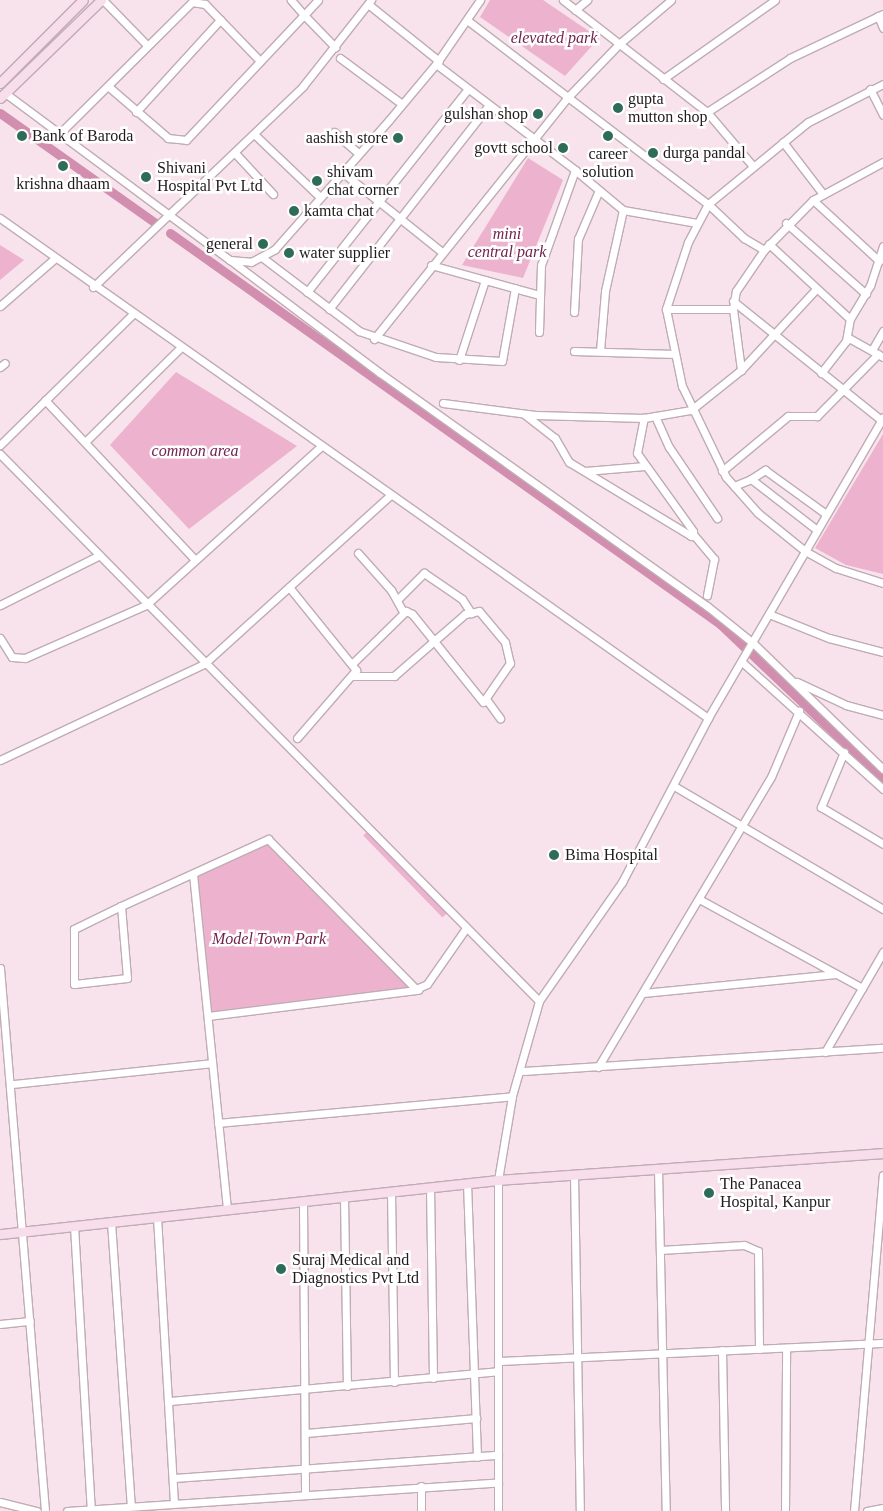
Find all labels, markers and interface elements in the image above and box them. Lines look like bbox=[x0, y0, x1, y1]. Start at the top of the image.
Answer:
park label: elevated park bbox=[503, 28, 605, 48]
place label: gupta mutton shop bbox=[628, 89, 725, 127]
marker: gupta mutton shop bbox=[612, 102, 624, 114]
place label: gulshan shop bbox=[426, 104, 528, 124]
marker: gulshan shop bbox=[532, 108, 544, 120]
place label: Bank of Baroda bbox=[32, 126, 147, 146]
place label: aashish store bbox=[288, 128, 388, 148]
marker: Bank of Baroda bbox=[16, 130, 28, 142]
marker: career solution bbox=[602, 130, 614, 142]
marker: aashish store bbox=[392, 132, 404, 144]
place label: govtt school bbox=[461, 138, 553, 158]
marker: govtt school bbox=[557, 142, 569, 154]
place label: durga pandal bbox=[663, 143, 764, 163]
place label: career solution bbox=[578, 144, 638, 182]
marker: durga pandal bbox=[647, 147, 659, 159]
place label: Shivani Hospital Pvt Ltd bbox=[157, 158, 275, 196]
marker: krishna dhaam bbox=[57, 160, 69, 172]
place label: shivam chat corner bbox=[327, 162, 413, 200]
marker: Shivani Hospital Pvt Ltd bbox=[139, 170, 153, 184]
place label: krishna dhaam bbox=[7, 174, 119, 194]
marker: shivam chat corner bbox=[311, 175, 323, 187]
place label: kamta chat bbox=[304, 201, 388, 221]
marker: kamta chat bbox=[288, 205, 300, 217]
park label: mini central park bbox=[462, 224, 552, 262]
place label: general bbox=[196, 234, 253, 254]
marker: general bbox=[257, 238, 269, 250]
place label: water supplier bbox=[299, 243, 407, 263]
marker: water supplier bbox=[283, 247, 295, 259]
park label: common area bbox=[143, 441, 247, 461]
place label: Bima Hospital bbox=[565, 845, 670, 865]
marker: Bima Hospital bbox=[547, 848, 561, 862]
park label: Model Town Park bbox=[205, 929, 333, 949]
place label: The Panacea Hospital, Kanpur bbox=[720, 1174, 846, 1212]
marker: The Panacea Hospital, Kanpur bbox=[702, 1186, 716, 1200]
place label: Suraj Medical and Diagnostics Pvt Ltd bbox=[292, 1250, 435, 1288]
marker: Suraj Medical and Diagnostics Pvt Ltd bbox=[274, 1262, 288, 1276]

